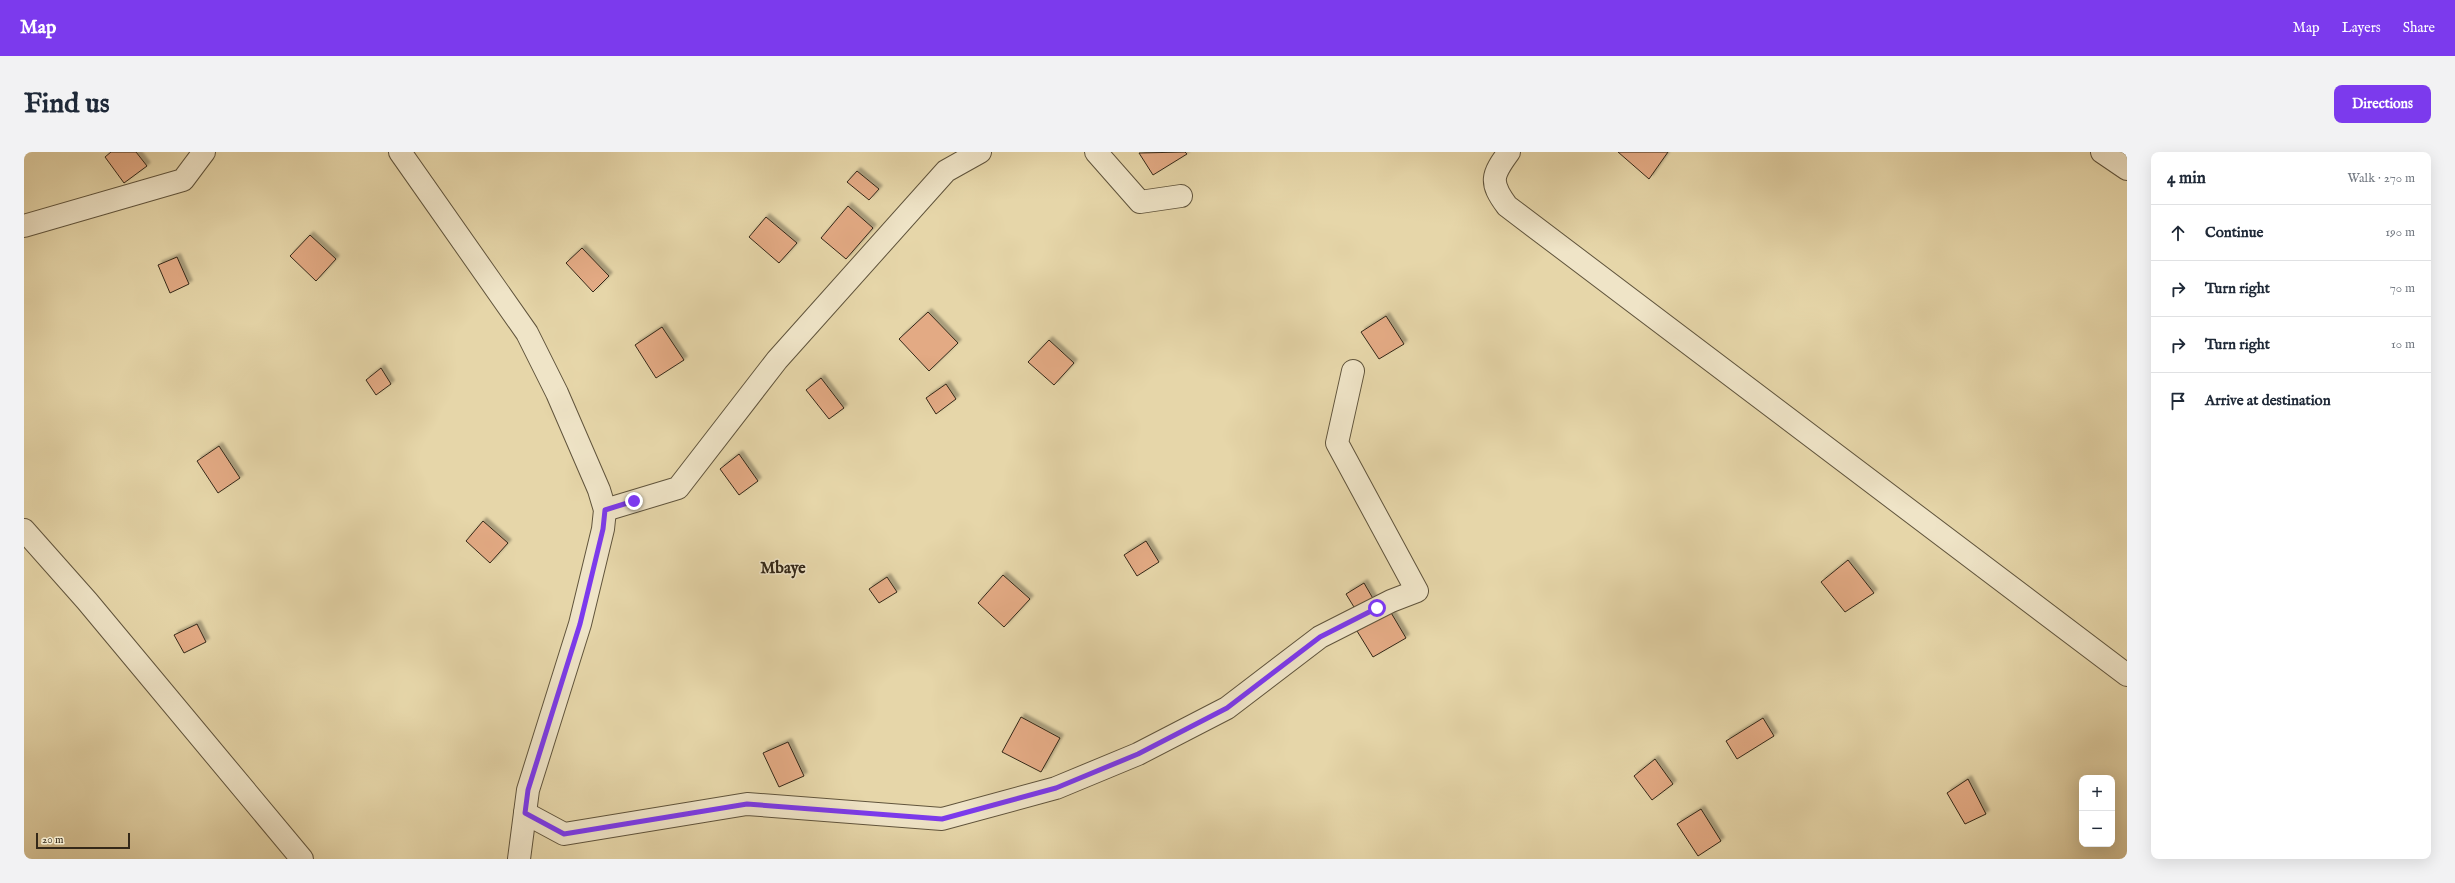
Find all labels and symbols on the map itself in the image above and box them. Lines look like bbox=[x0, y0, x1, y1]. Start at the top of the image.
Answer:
route end bbox=[625, 492, 643, 510]
district label: Mbaye bbox=[760, 559, 806, 579]
route start bbox=[1368, 599, 1386, 617]
scale bar bbox=[36, 831, 130, 850]

